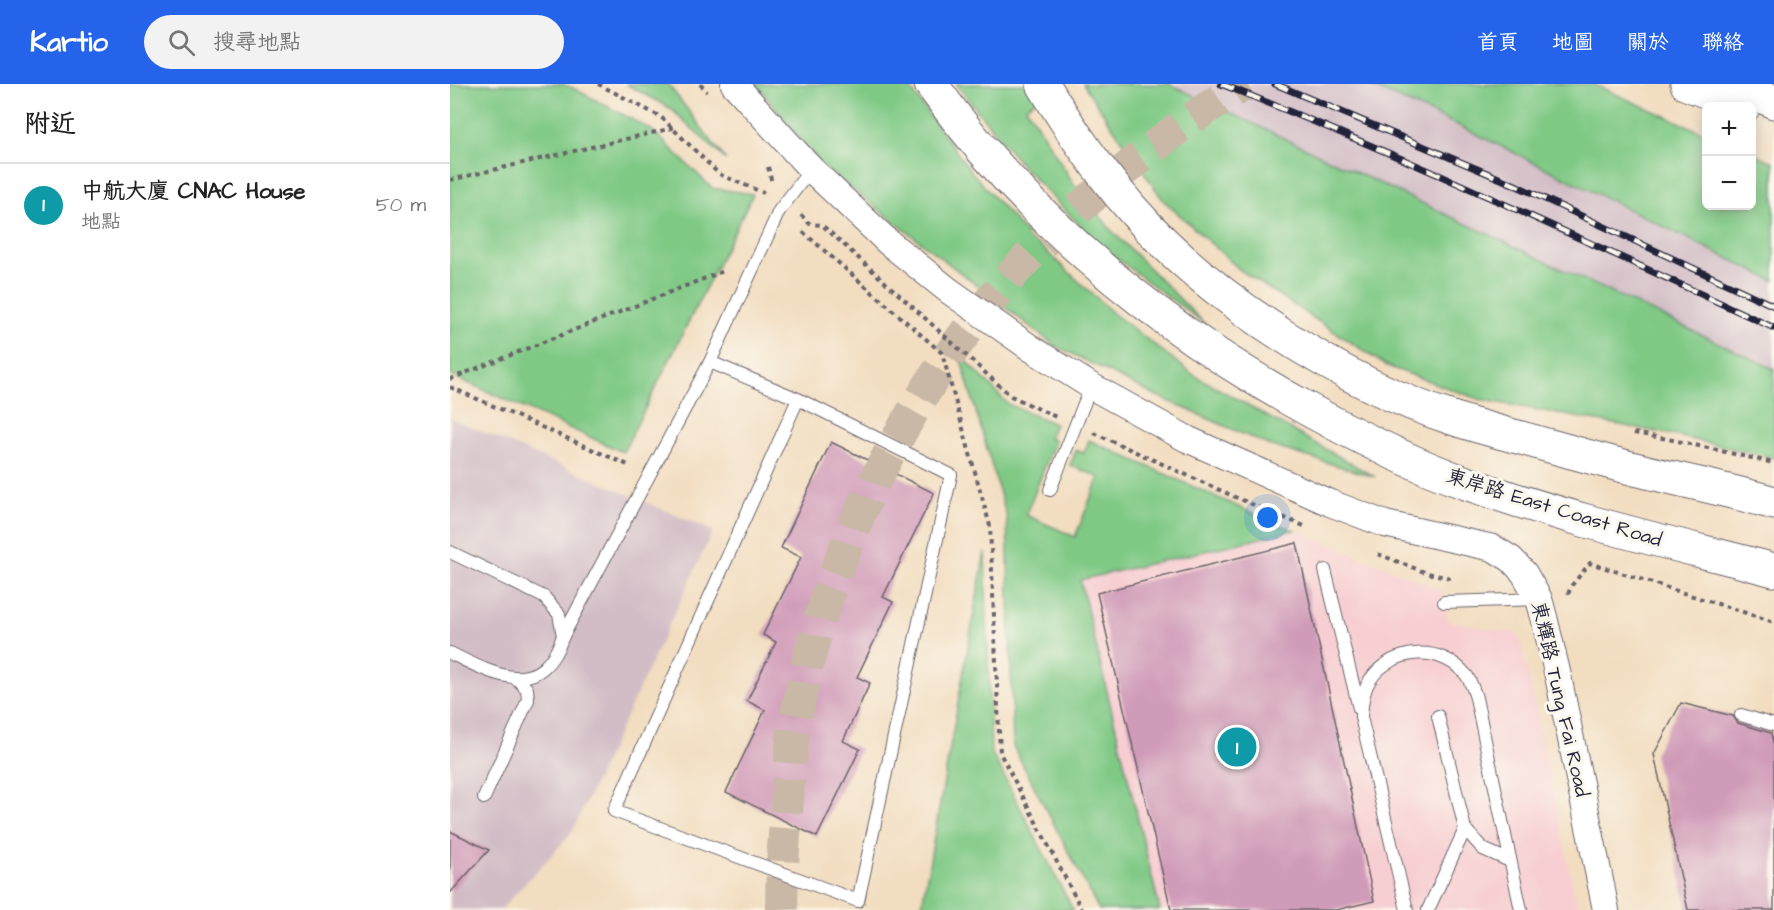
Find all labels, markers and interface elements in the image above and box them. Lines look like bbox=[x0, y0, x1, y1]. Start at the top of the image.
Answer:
search box bbox=[144, 15, 564, 69]
text: Kartio bbox=[30, 23, 108, 62]
icon: search bbox=[165, 26, 198, 59]
text: 搜尋地點 bbox=[213, 27, 301, 58]
text: 首頁 bbox=[1477, 28, 1519, 57]
text: 地圖 bbox=[1552, 28, 1594, 57]
text: 關於 bbox=[1627, 28, 1669, 57]
text: 聯絡 bbox=[1702, 28, 1744, 57]
map controls bbox=[1702, 102, 1756, 210]
button: + bbox=[1702, 102, 1756, 156]
text: 附近 bbox=[24, 106, 76, 142]
button: − bbox=[1702, 156, 1756, 210]
text: 中航大廈 CNAC House bbox=[81, 176, 305, 207]
text: 1 bbox=[42, 191, 45, 219]
text: 50 m bbox=[376, 191, 426, 219]
text: 地點 bbox=[81, 208, 121, 236]
street label: 東岸路 East Coast Road bbox=[1443, 462, 1665, 554]
your location bbox=[1253, 503, 1282, 532]
street label: 東輝路 Tung Fai Road bbox=[1523, 598, 1596, 800]
pin: 1 bbox=[1218, 724, 1256, 770]

